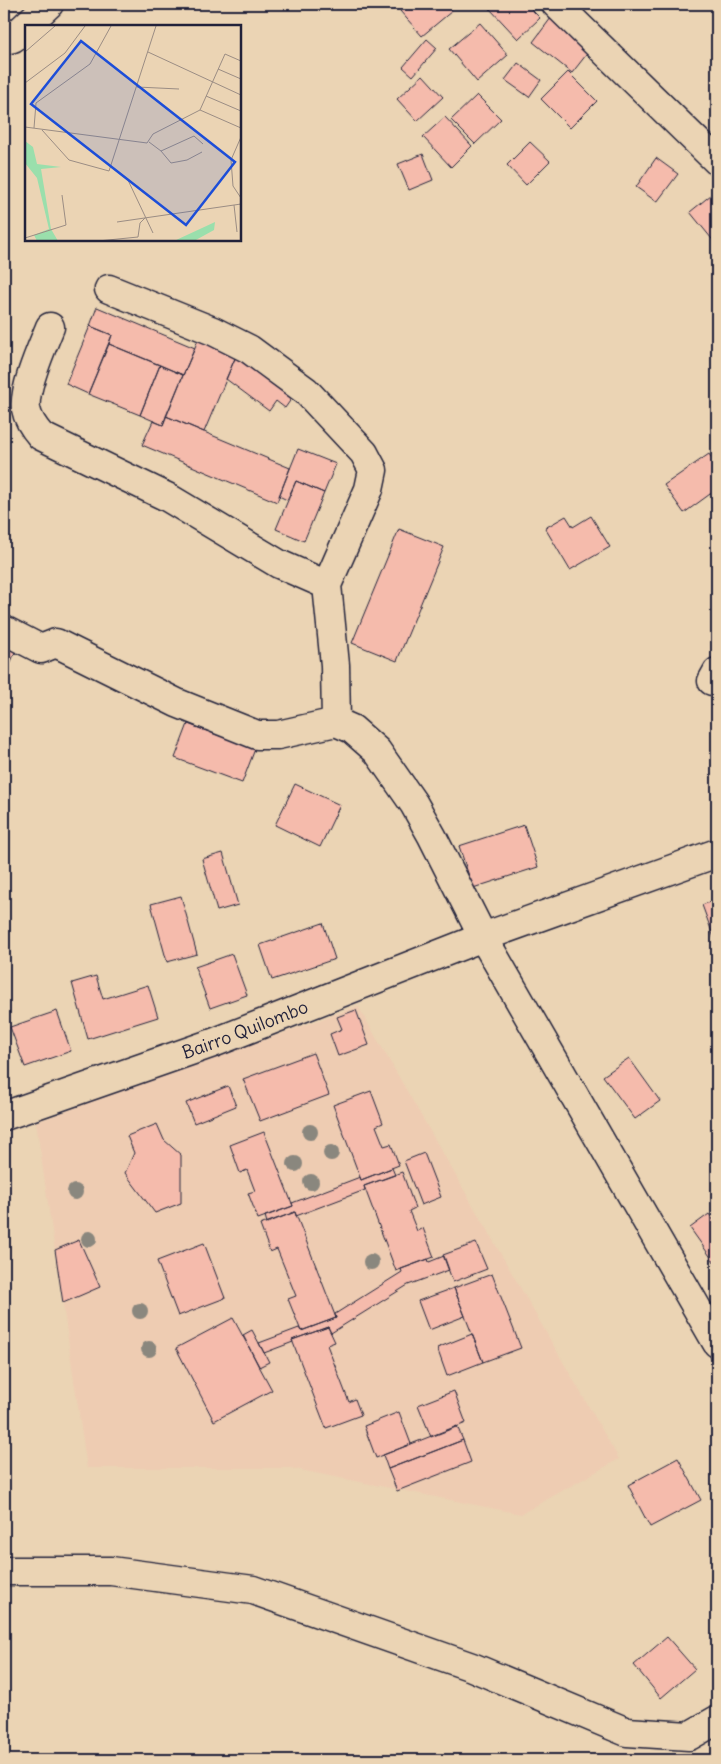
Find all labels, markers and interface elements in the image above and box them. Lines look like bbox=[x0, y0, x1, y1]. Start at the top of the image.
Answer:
inset map bbox=[25, 25, 241, 241]
street label: Bairro Quilombo bbox=[179, 995, 311, 1064]

